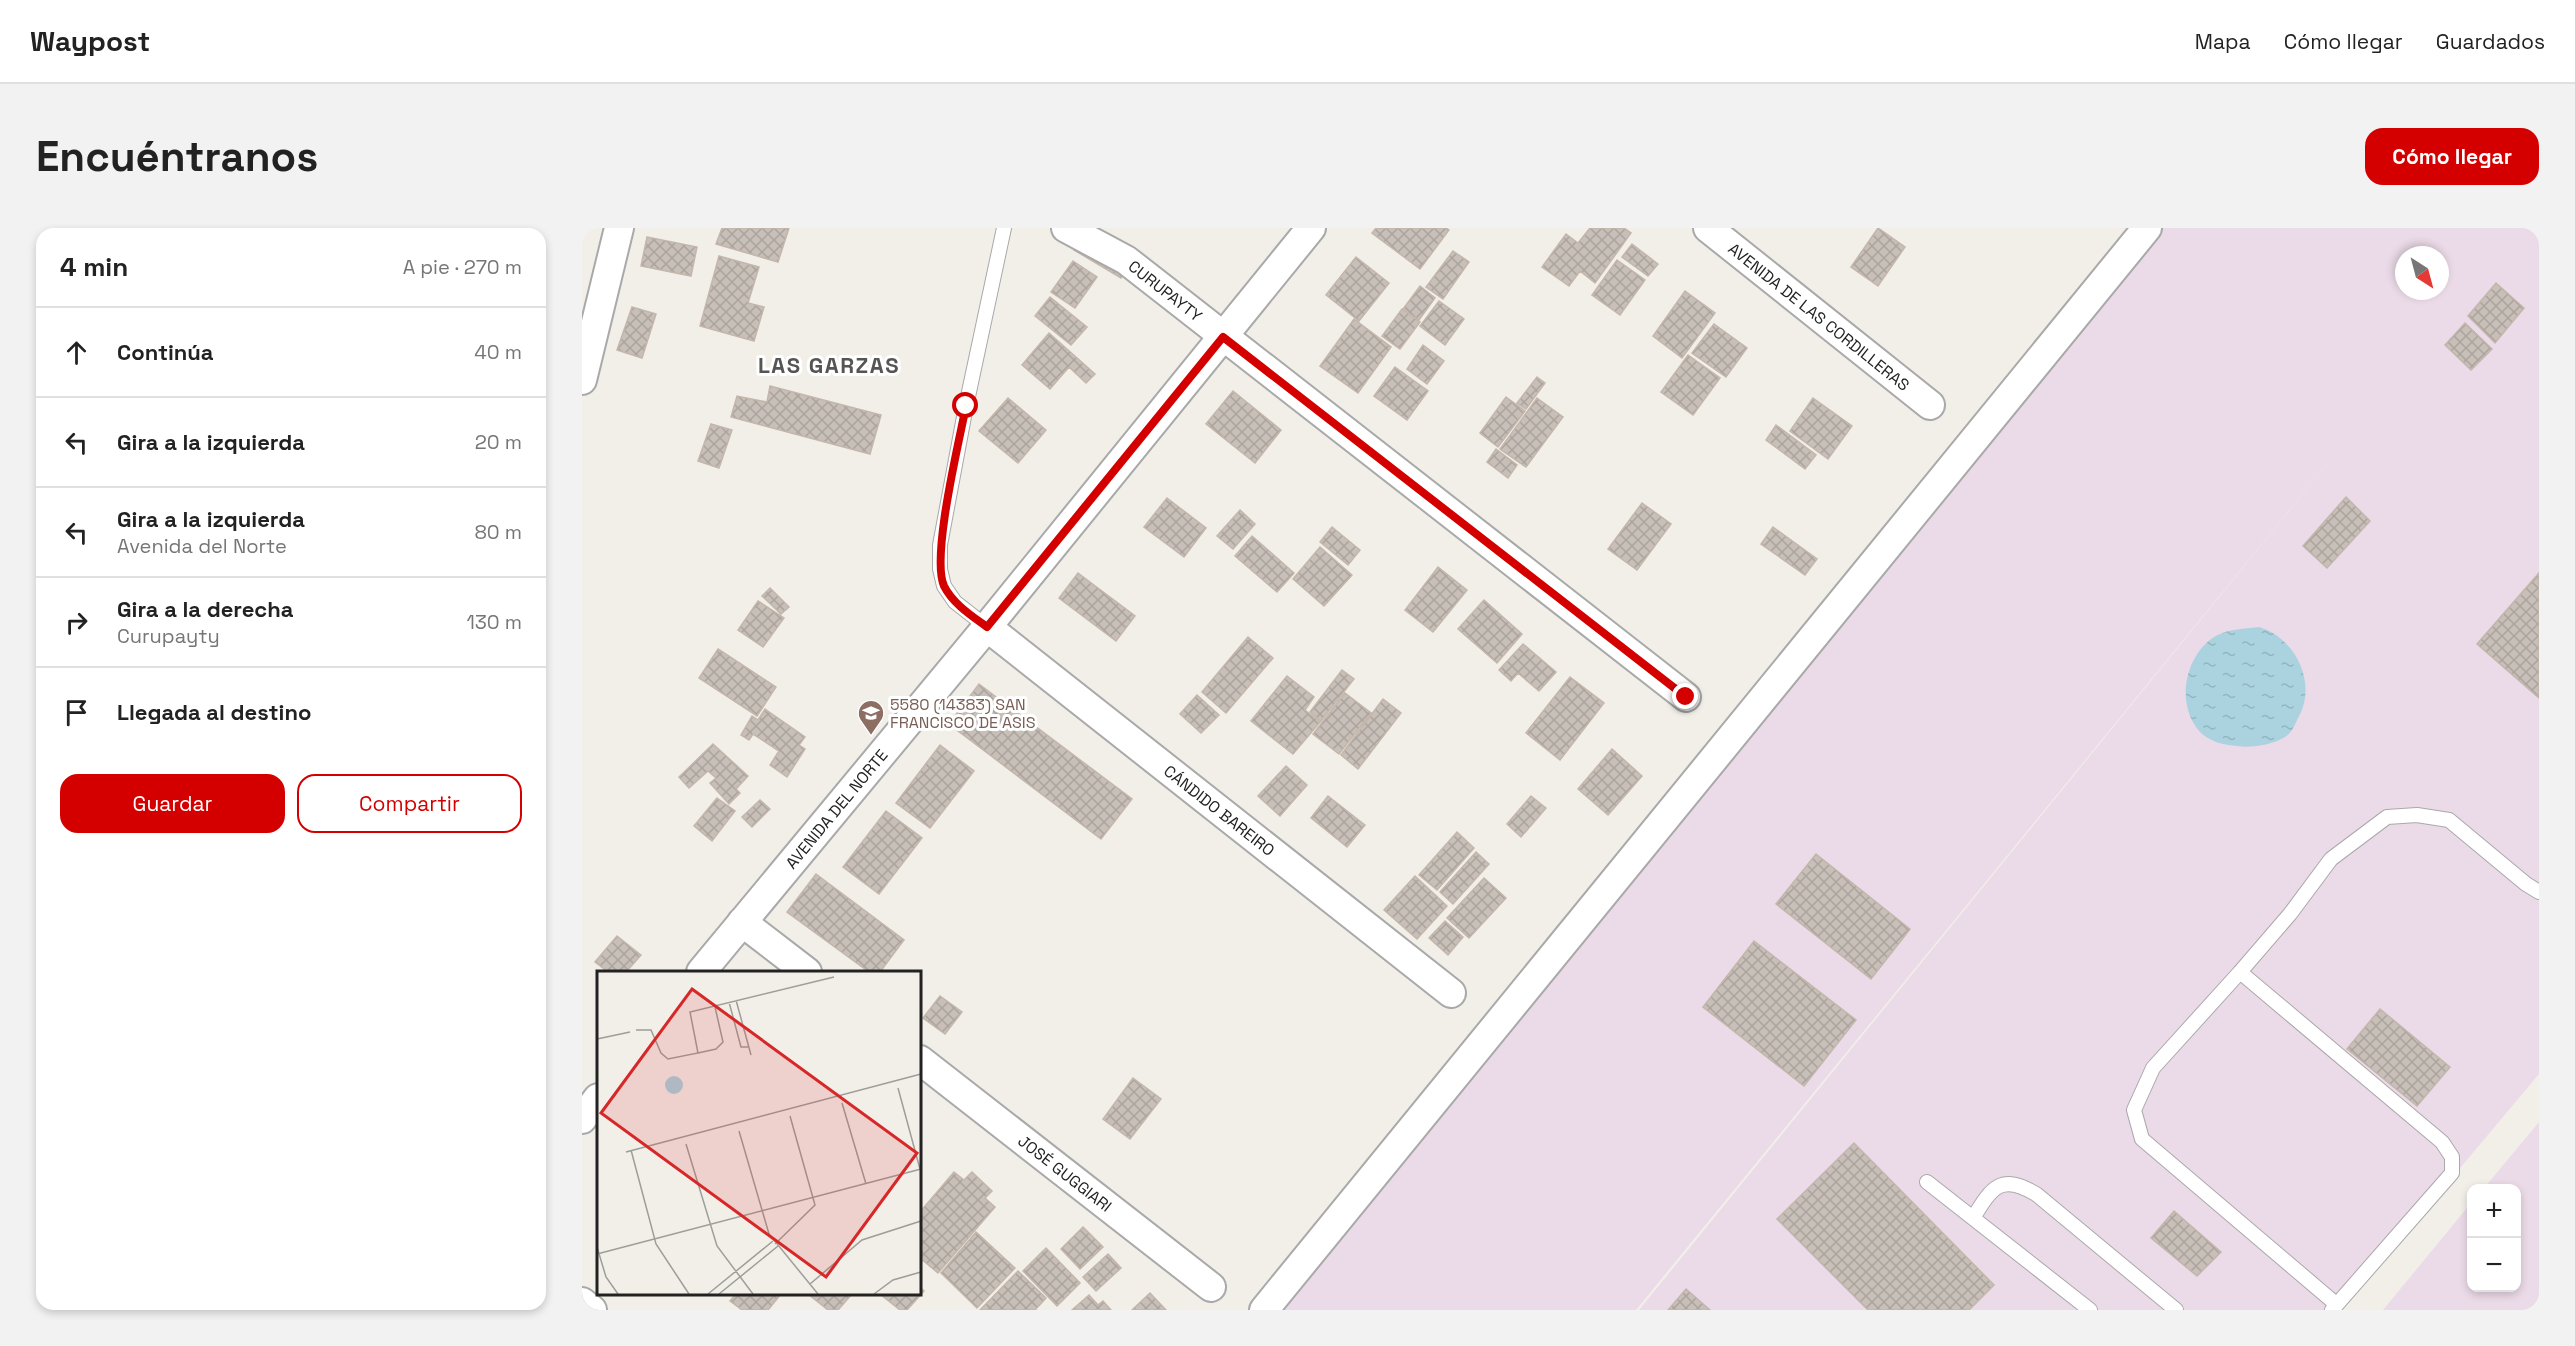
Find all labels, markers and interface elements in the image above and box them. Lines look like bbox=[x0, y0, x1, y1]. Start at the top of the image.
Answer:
text: Waypost bbox=[30, 23, 150, 59]
text: Mapa bbox=[2195, 28, 2251, 55]
text: Cómo llegar bbox=[2284, 28, 2403, 55]
text: Guardados bbox=[2436, 28, 2545, 55]
button: Cómo llegar bbox=[2365, 128, 2539, 185]
text: Encuéntranos bbox=[36, 130, 318, 183]
street label: AVENIDA DE LAS CORDILLERAS bbox=[1724, 238, 1914, 395]
north arrow bbox=[2395, 246, 2449, 300]
text: 4 min bbox=[60, 250, 128, 284]
text: A pie · 270 m bbox=[403, 254, 522, 280]
street label: CURUPAYTY bbox=[1124, 255, 1207, 326]
icon: ahead bbox=[60, 336, 93, 369]
text: Continúa bbox=[117, 338, 213, 366]
text: 40 m bbox=[474, 339, 522, 365]
district label: LAS GARZAS bbox=[758, 351, 900, 379]
route start bbox=[952, 392, 978, 418]
icon: left bbox=[60, 426, 93, 459]
text: Gira a la izquierda bbox=[117, 428, 305, 456]
text: 20 m bbox=[475, 429, 522, 455]
text: Gira a la izquierda bbox=[117, 505, 305, 533]
icon: left bbox=[60, 516, 93, 549]
text: 80 m bbox=[474, 519, 522, 545]
text: Avenida del Norte bbox=[117, 533, 287, 559]
text: Gira a la derecha bbox=[117, 595, 294, 623]
icon: right bbox=[60, 606, 93, 639]
text: 130 m bbox=[466, 609, 522, 635]
text: Curupayty bbox=[117, 623, 220, 649]
route end bbox=[1672, 683, 1698, 709]
place label: 5580 (14383) SAN FRANCISCO DE ASIS bbox=[890, 694, 1036, 733]
icon: arrive bbox=[60, 696, 93, 729]
text: Llegada al destino bbox=[117, 698, 311, 726]
school or university icon: 5580 (14383) SAN FRANCISCO DE ASIS bbox=[856, 698, 886, 736]
street label: AVENIDA DEL NORTE bbox=[781, 745, 892, 873]
street label: CÁNDIDO BAREIRO bbox=[1160, 760, 1279, 860]
button: Guardar bbox=[60, 774, 285, 833]
button: Compartir bbox=[297, 774, 522, 833]
inset map bbox=[597, 971, 921, 1295]
street label: JOSÉ GUGGIARI bbox=[1014, 1130, 1116, 1216]
map controls bbox=[2467, 1184, 2521, 1292]
button: + bbox=[2467, 1184, 2521, 1238]
button: − bbox=[2467, 1238, 2521, 1292]

